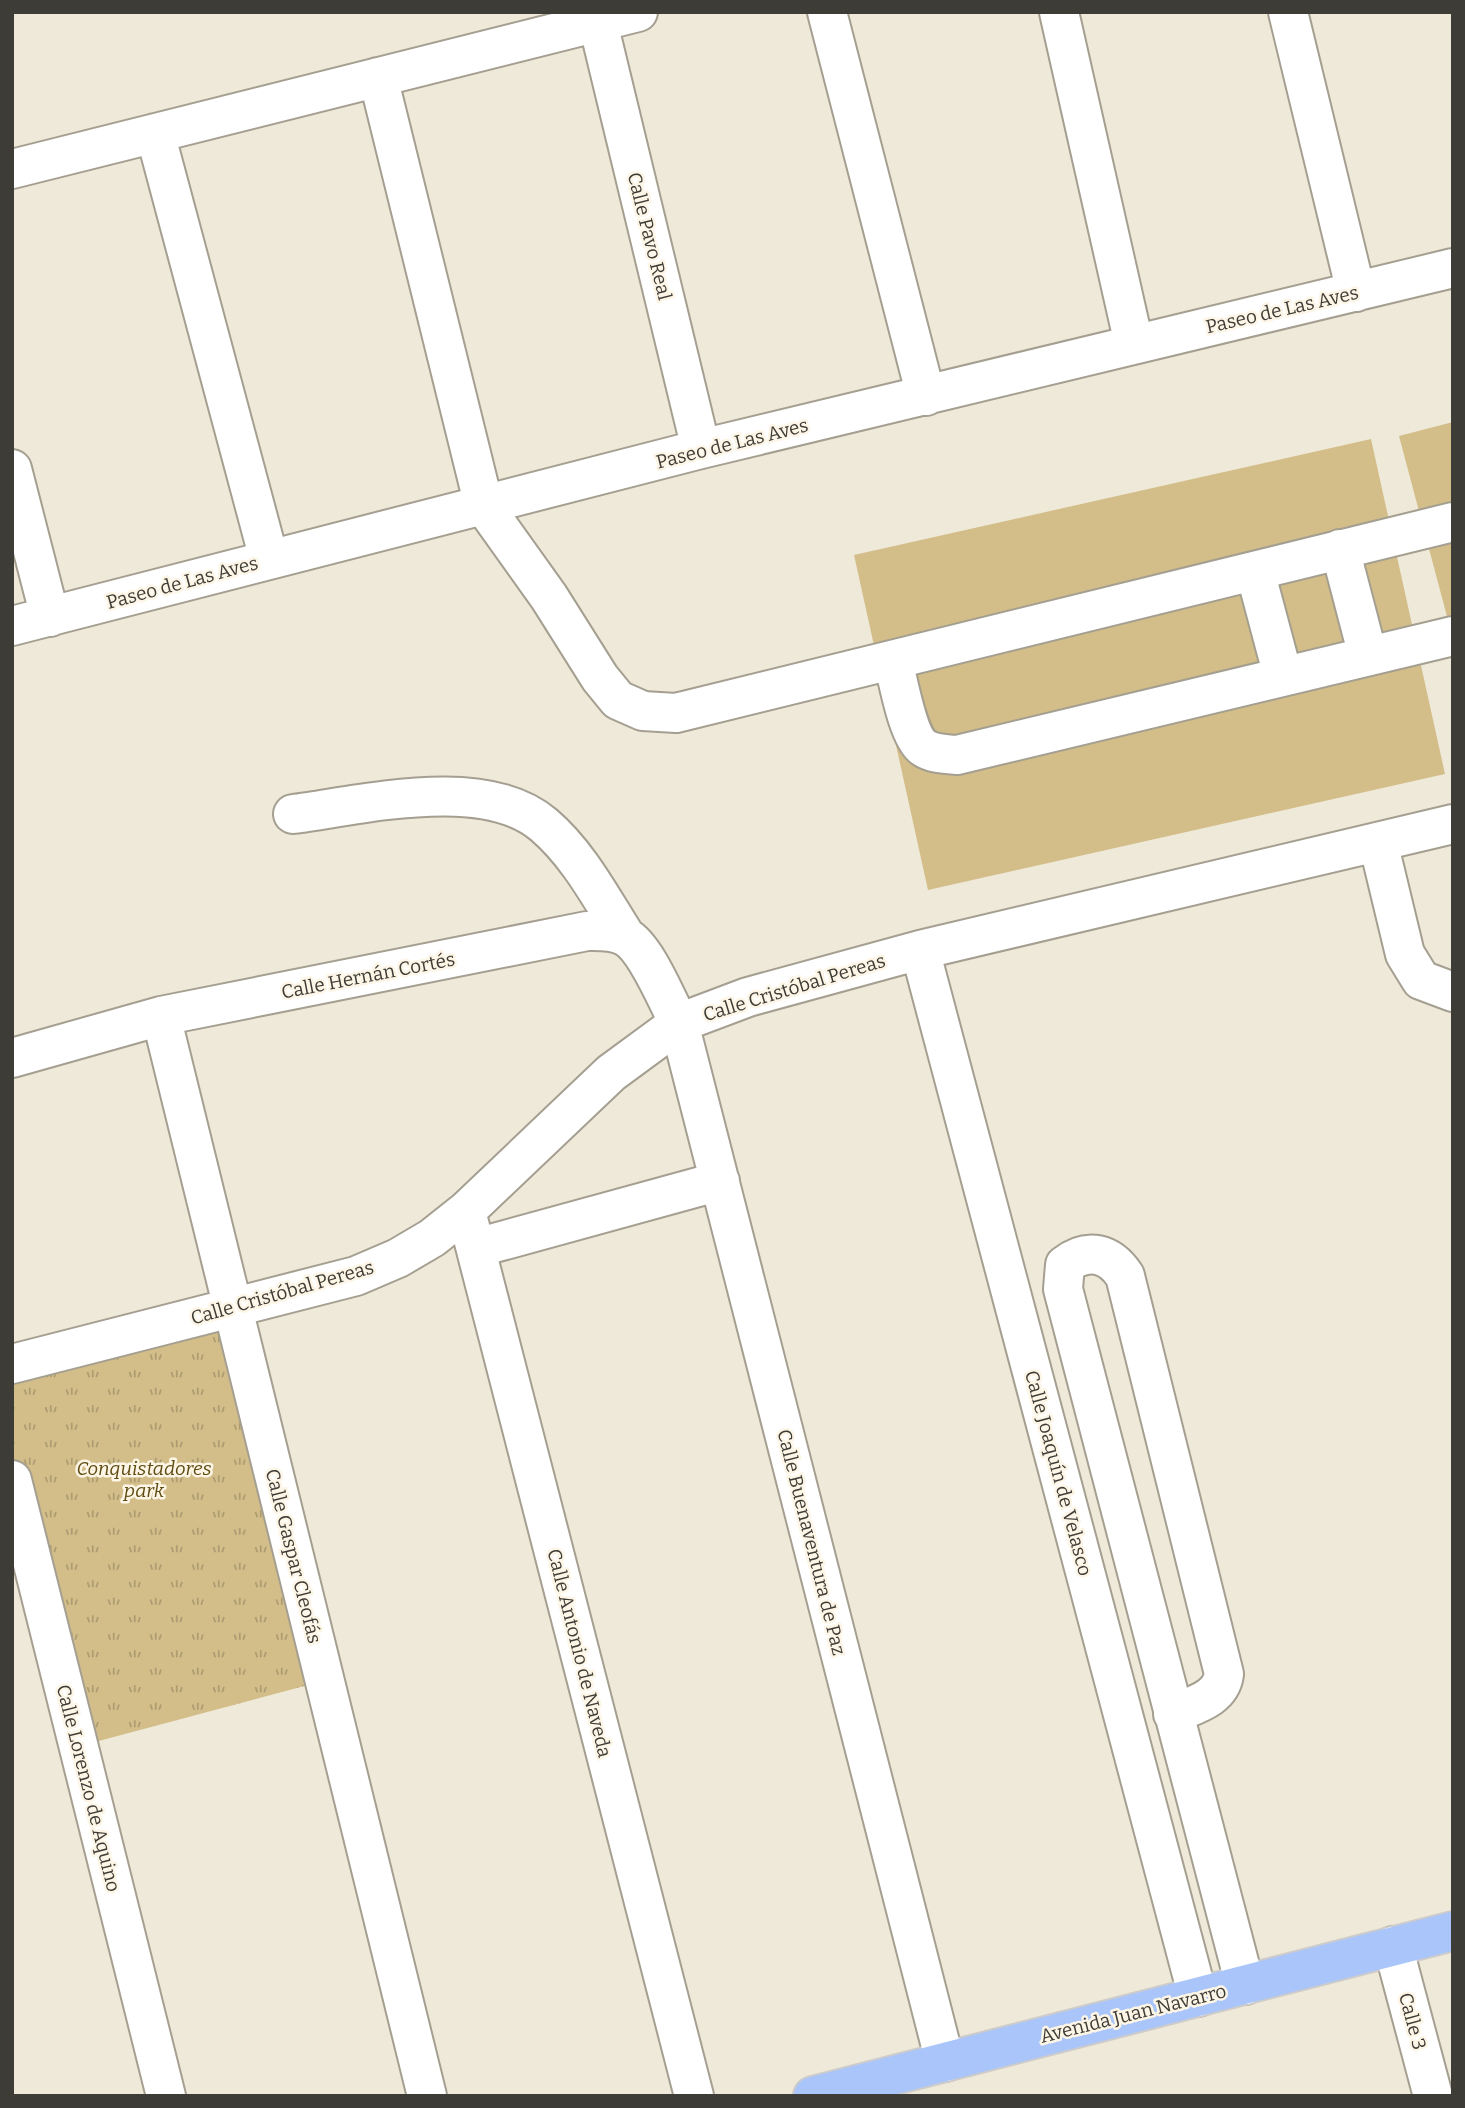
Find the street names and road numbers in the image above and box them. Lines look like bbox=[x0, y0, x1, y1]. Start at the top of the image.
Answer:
street label: Calle Pavo Real bbox=[623, 170, 677, 302]
street label: Paseo de Las Aves bbox=[1203, 281, 1361, 338]
street label: Paseo de Las Aves bbox=[654, 413, 811, 474]
street label: Paseo de Las Aves bbox=[104, 551, 261, 614]
street label: Calle Hernán Cortés bbox=[279, 947, 457, 1004]
street label: Calle Cristóbal Pereas bbox=[700, 949, 888, 1026]
street label: Calle Cristóbal Pereas bbox=[188, 1255, 376, 1330]
street label: Calle Joaquín de Velasco bbox=[1020, 1368, 1097, 1578]
street label: Calle Buenaventura de Paz bbox=[772, 1427, 851, 1657]
street label: Calle Gaspar Cleofás bbox=[261, 1466, 326, 1646]
street label: Calle Antonio de Naveda bbox=[542, 1546, 617, 1760]
street label: Calle Lorenzo de Aquino bbox=[52, 1682, 125, 1894]
street label: Avenida Juan Navarro bbox=[1038, 1979, 1229, 2048]
street label: Calle 3 bbox=[1394, 1990, 1431, 2052]

